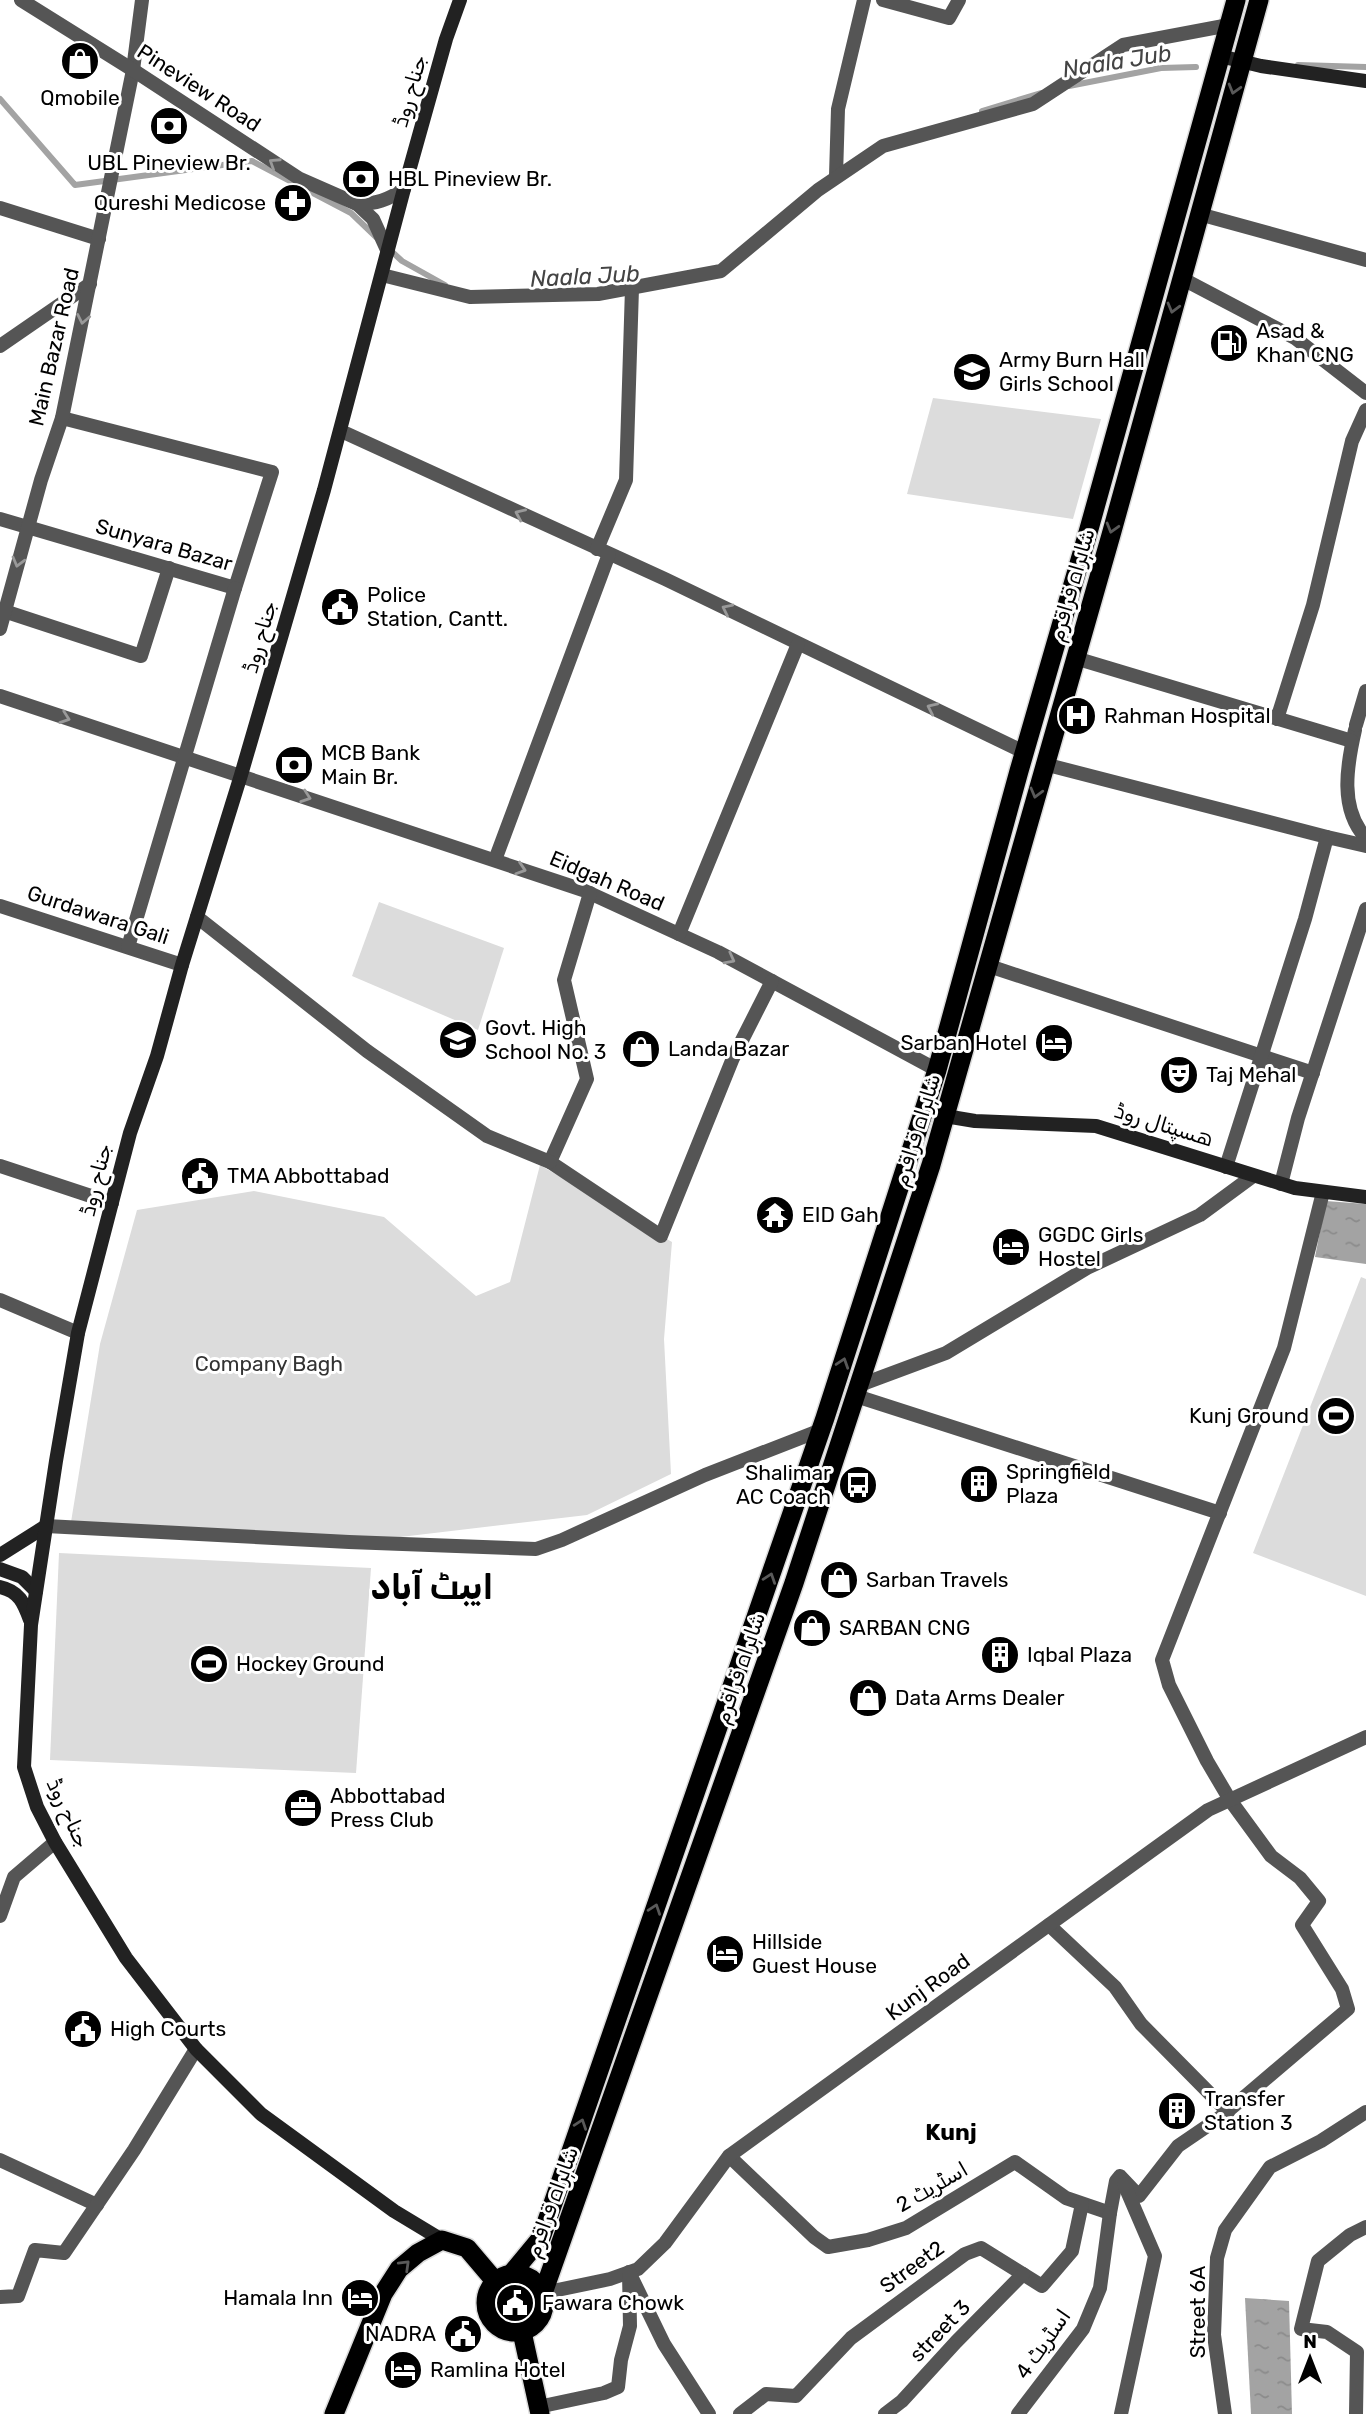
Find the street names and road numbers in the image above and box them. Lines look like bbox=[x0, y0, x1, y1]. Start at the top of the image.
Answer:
street label: Pineview Road bbox=[133, 38, 266, 137]
street label: جناح روڈ bbox=[387, 52, 434, 130]
street label: Main Bazar Road bbox=[23, 265, 84, 428]
street label: Sunyara Bazar bbox=[93, 513, 236, 576]
street label: شاہراہ قراقرم bbox=[1043, 526, 1101, 645]
street label: جناح روڈ bbox=[237, 598, 284, 676]
street label: Eidgah Road bbox=[546, 845, 668, 916]
street label: Gurdawara Gali bbox=[24, 880, 172, 949]
street label: شاہراہ قراقرم bbox=[888, 1071, 947, 1190]
street label: ھسپتال روڈ bbox=[1111, 1098, 1217, 1153]
street label: جناح روڈ bbox=[75, 1141, 118, 1219]
street label: شاہراہ قراقرم bbox=[709, 1609, 772, 1727]
street label: جناح روڈ bbox=[40, 1774, 95, 1852]
street label: Kunj Road bbox=[881, 1948, 975, 2025]
street label: شاہراہ قراقرم bbox=[520, 2143, 585, 2261]
street label: اسٹریٹ 2 bbox=[892, 2156, 972, 2217]
street label: Street2 bbox=[875, 2235, 949, 2298]
street label: Street 6A bbox=[1185, 2266, 1210, 2358]
street label: street 3 bbox=[904, 2295, 975, 2367]
street label: اسٹریٹ 4 bbox=[1010, 2304, 1076, 2383]

